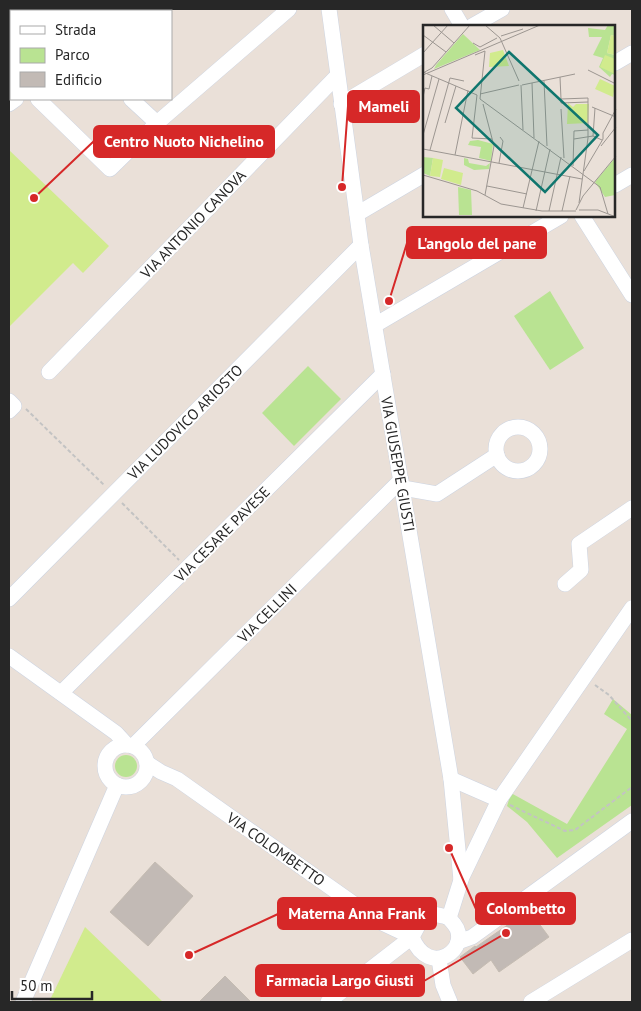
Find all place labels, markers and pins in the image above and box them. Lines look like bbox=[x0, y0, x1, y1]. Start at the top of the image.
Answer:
callout: Mameli bbox=[348, 91, 419, 122]
callout: Centro Nuoto Nichelino bbox=[94, 126, 274, 157]
callout: L'angolo del pane bbox=[407, 227, 546, 258]
callout: Colombetto bbox=[476, 893, 575, 924]
callout: Materna Anna Frank bbox=[278, 898, 436, 929]
callout: Farmacia Largo Giusti bbox=[256, 965, 424, 996]

